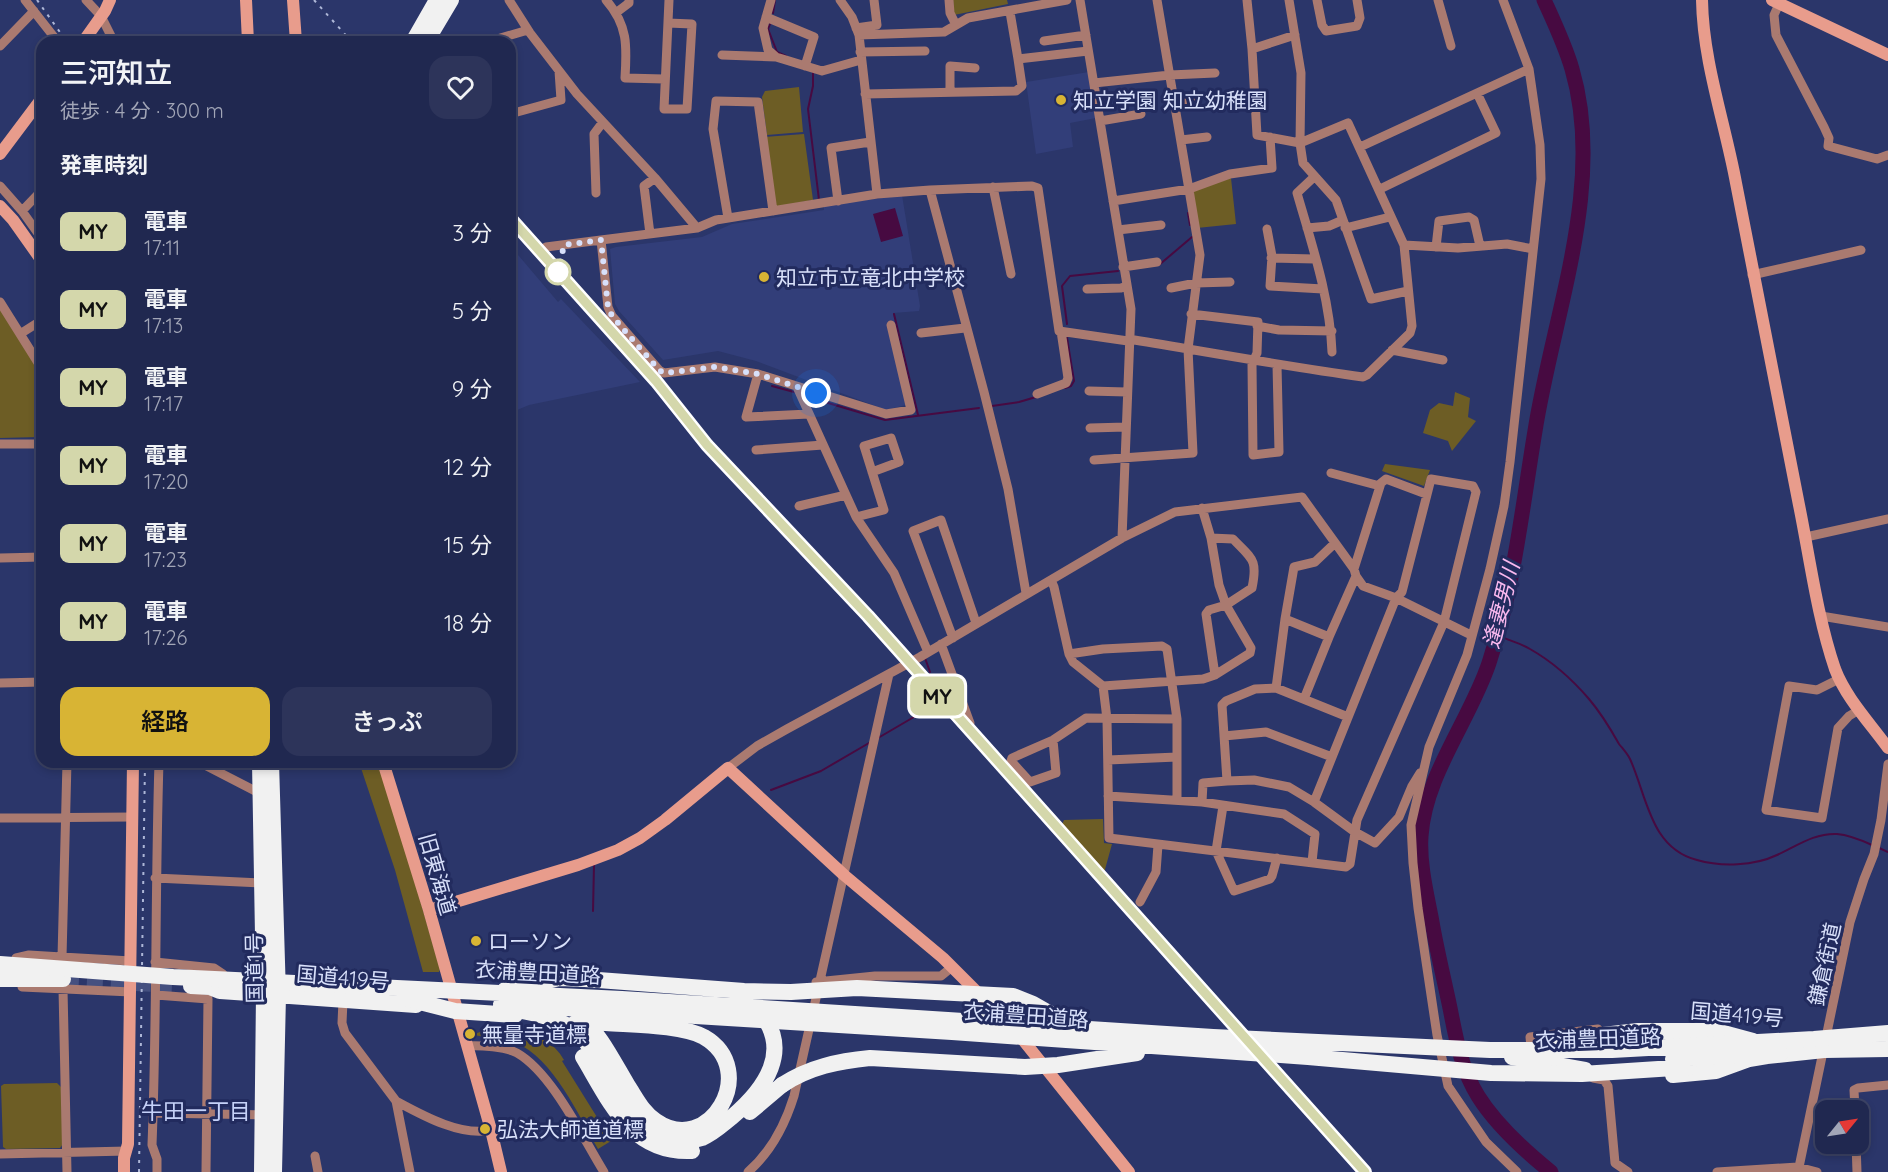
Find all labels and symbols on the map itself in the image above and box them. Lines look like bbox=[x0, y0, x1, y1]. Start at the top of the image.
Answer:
place label: 知立学園 知立幼稚園 bbox=[1073, 87, 1268, 113]
marker: 知立学園 知立幼稚園 bbox=[1054, 93, 1068, 107]
unlabelled marker bbox=[545, 259, 571, 285]
place label: 知立市立竜北中学校 bbox=[776, 264, 965, 290]
marker: 知立市立竜北中学校 bbox=[757, 270, 771, 284]
your location bbox=[801, 378, 831, 408]
water label: 逢妻男川 bbox=[1477, 557, 1526, 651]
line badge: MY bbox=[910, 676, 964, 716]
street label: 旧東海道 bbox=[414, 830, 462, 918]
street label: 鎌倉街道 bbox=[1803, 920, 1845, 1008]
place label: ローソン bbox=[488, 928, 572, 954]
street label: 国道1号 bbox=[240, 932, 268, 1004]
marker: ローソン bbox=[469, 934, 483, 948]
street label: 衣浦豊田道路 bbox=[474, 956, 602, 988]
street label: 国道419号 bbox=[295, 960, 391, 994]
street label: 国道419号 bbox=[1689, 997, 1785, 1031]
street label: 衣浦豊田道路 bbox=[962, 998, 1090, 1032]
place label: 無量寺道標 bbox=[482, 1021, 587, 1047]
street label: 衣浦豊田道路 bbox=[1535, 1023, 1661, 1053]
marker: 無量寺道標 bbox=[463, 1027, 477, 1041]
district label: 牛田一丁目 bbox=[141, 1097, 251, 1125]
north arrow bbox=[1815, 1100, 1869, 1154]
place label: 弘法大師道道標 bbox=[497, 1116, 644, 1142]
marker: 弘法大師道道標 bbox=[478, 1122, 492, 1136]

